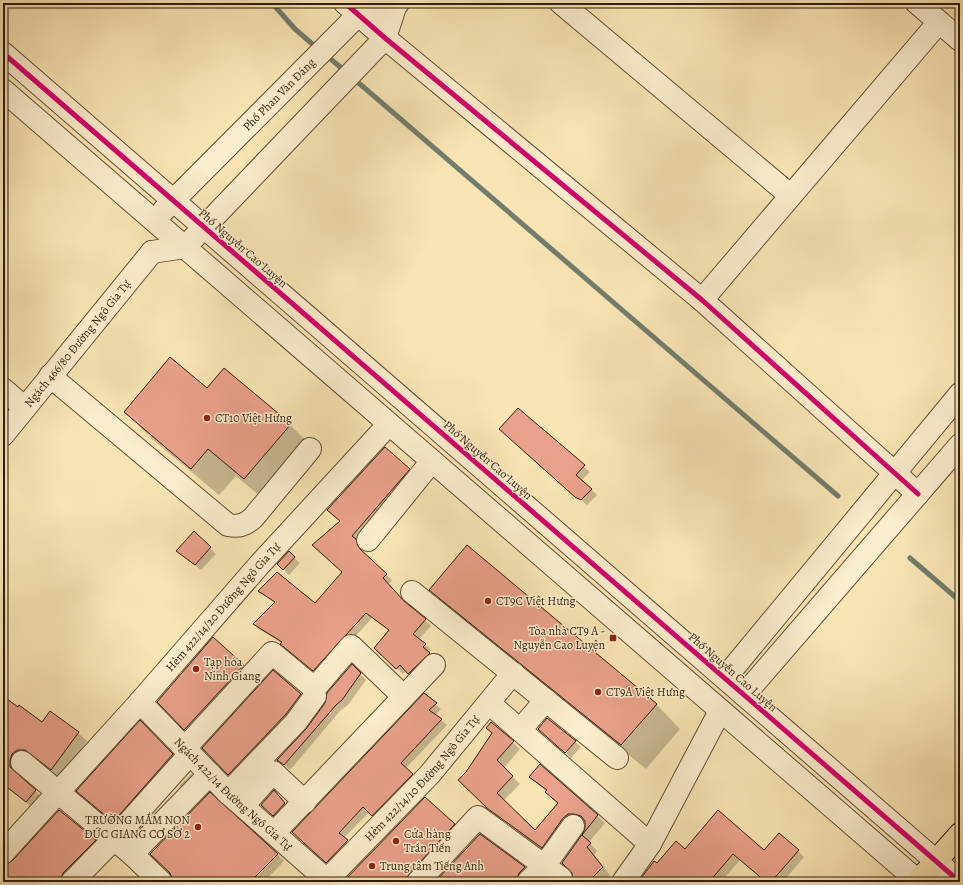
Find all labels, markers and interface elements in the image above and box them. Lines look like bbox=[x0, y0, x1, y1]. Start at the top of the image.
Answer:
street label: Phố Phan Văn Đáng bbox=[239, 55, 319, 134]
street label: Phố Nguyễn Cao Luyện bbox=[195, 205, 291, 291]
street label: Ngách 466/80 Đường Ngô Gia Tự bbox=[21, 276, 134, 411]
place label: CT10 Việt Hưng bbox=[215, 410, 292, 426]
marker: CT10 Việt Hưng bbox=[202, 413, 212, 423]
street label: Phố Nguyễn Cao Luyện bbox=[440, 417, 536, 503]
street label: Hẻm 422/14/20 Đường Ngô Gia Tự bbox=[162, 539, 284, 675]
place label: CT9C Việt Hưng bbox=[496, 593, 576, 609]
marker: CT9C Việt Hưng bbox=[483, 596, 493, 606]
place label: Tòa nhà CT9 A - Nguyễn Cao Luyện bbox=[513, 623, 605, 653]
street label: Phố Nguyễn Cao Luyện bbox=[685, 629, 781, 715]
marker: Tòa nhà CT9 A - Nguyễn Cao Luyện bbox=[608, 633, 618, 643]
place label: Tạp hóa Ninh Giang bbox=[204, 654, 261, 684]
marker: Tạp hóa Ninh Giang bbox=[191, 664, 201, 674]
place label: CT9A Việt Hưng bbox=[606, 684, 685, 700]
marker: CT9A Việt Hưng bbox=[593, 687, 603, 697]
street label: Hẻm 422/14/10 Đường Ngô Gia Tự bbox=[361, 712, 483, 845]
street label: Ngách 422/14 Đường Ngô Gia Tự bbox=[171, 734, 296, 854]
place label: TRƯỜNG MẦM NON ĐỨC GIANG CƠ SỞ 2 bbox=[84, 812, 190, 842]
marker: TRƯỜNG MẦM NON ĐỨC GIANG CƠ SỞ 2 bbox=[193, 822, 203, 832]
place label: Cửa hàng Trần Tiến bbox=[404, 826, 451, 856]
marker: Cửa hàng Trần Tiến bbox=[391, 836, 401, 846]
place label: Trung tâm Tiếng Anh bbox=[380, 858, 484, 874]
marker: Trung tâm Tiếng Anh bbox=[367, 861, 377, 871]

